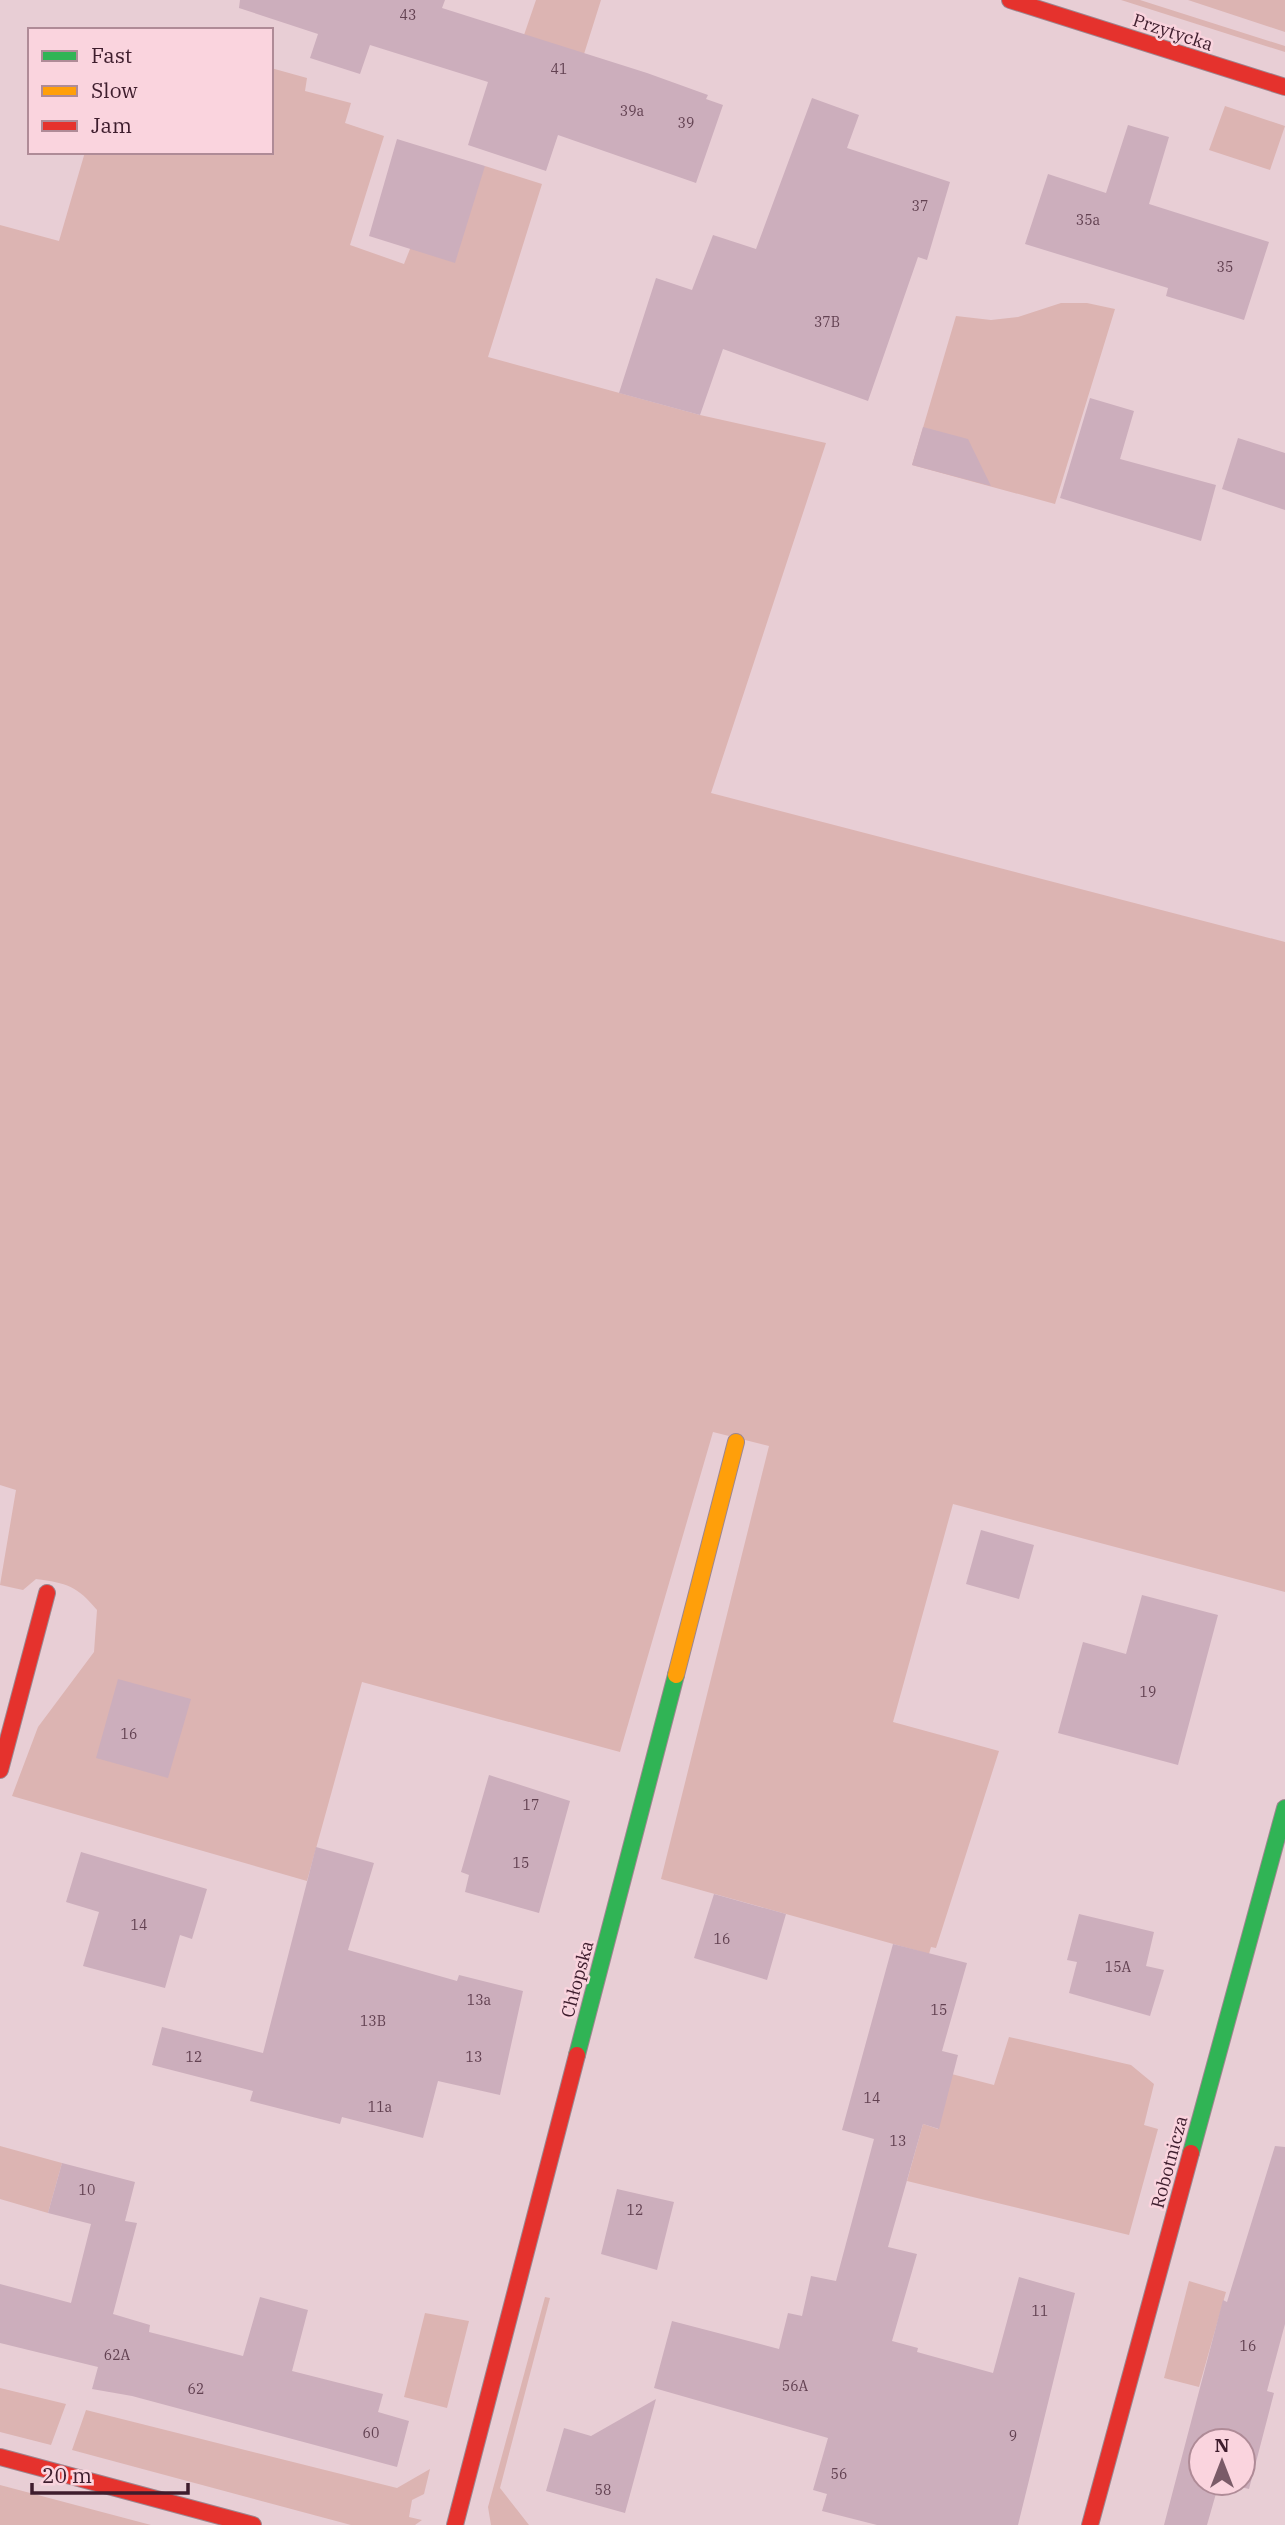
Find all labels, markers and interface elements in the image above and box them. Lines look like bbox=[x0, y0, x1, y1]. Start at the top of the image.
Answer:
house number: 43 bbox=[400, 6, 416, 24]
street label: Przytycka bbox=[1130, 8, 1216, 56]
legend bbox=[28, 28, 273, 154]
text: Fast bbox=[91, 41, 132, 69]
house number: 41 bbox=[551, 60, 567, 78]
text: Slow bbox=[91, 76, 138, 104]
house number: 39a bbox=[620, 102, 645, 120]
text: Jam bbox=[91, 111, 132, 139]
house number: 39 bbox=[678, 114, 694, 132]
house number: 37 bbox=[912, 197, 928, 215]
house number: 35a bbox=[1076, 211, 1101, 229]
house number: 35 bbox=[1217, 258, 1233, 276]
house number: 37B bbox=[814, 313, 840, 331]
house number: 19 bbox=[1140, 1683, 1156, 1701]
house number: 16 bbox=[121, 1725, 137, 1743]
house number: 17 bbox=[523, 1796, 539, 1814]
house number: 15 bbox=[513, 1854, 529, 1872]
house number: 14 bbox=[131, 1916, 147, 1934]
house number: 16 bbox=[714, 1930, 730, 1948]
street label: Chłopska bbox=[556, 1938, 598, 2020]
house number: 15A bbox=[1105, 1958, 1132, 1976]
house number: 13a bbox=[467, 1991, 492, 2009]
house number: 15 bbox=[931, 2001, 947, 2019]
house number: 13B bbox=[360, 2012, 386, 2030]
house number: 12 bbox=[186, 2048, 202, 2066]
house number: 13 bbox=[466, 2048, 482, 2066]
house number: 14 bbox=[864, 2089, 880, 2107]
house number: 11a bbox=[368, 2098, 393, 2116]
street label: Robotnicza bbox=[1146, 2113, 1192, 2211]
house number: 13 bbox=[890, 2132, 906, 2150]
house number: 10 bbox=[79, 2181, 95, 2199]
house number: 12 bbox=[627, 2201, 643, 2219]
house number: 11 bbox=[1032, 2302, 1048, 2320]
house number: 16 bbox=[1240, 2337, 1256, 2355]
house number: 62A bbox=[104, 2346, 131, 2364]
house number: 56A bbox=[782, 2377, 809, 2395]
house number: 62 bbox=[188, 2380, 204, 2398]
house number: 60 bbox=[363, 2424, 379, 2442]
house number: 9 bbox=[1009, 2427, 1017, 2445]
north arrow bbox=[1187, 2427, 1257, 2497]
text: N bbox=[1214, 2433, 1230, 2457]
scale bar bbox=[32, 2452, 187, 2496]
text: 20 m bbox=[42, 2461, 92, 2489]
house number: 56 bbox=[831, 2465, 847, 2483]
house number: 58 bbox=[595, 2481, 611, 2499]

